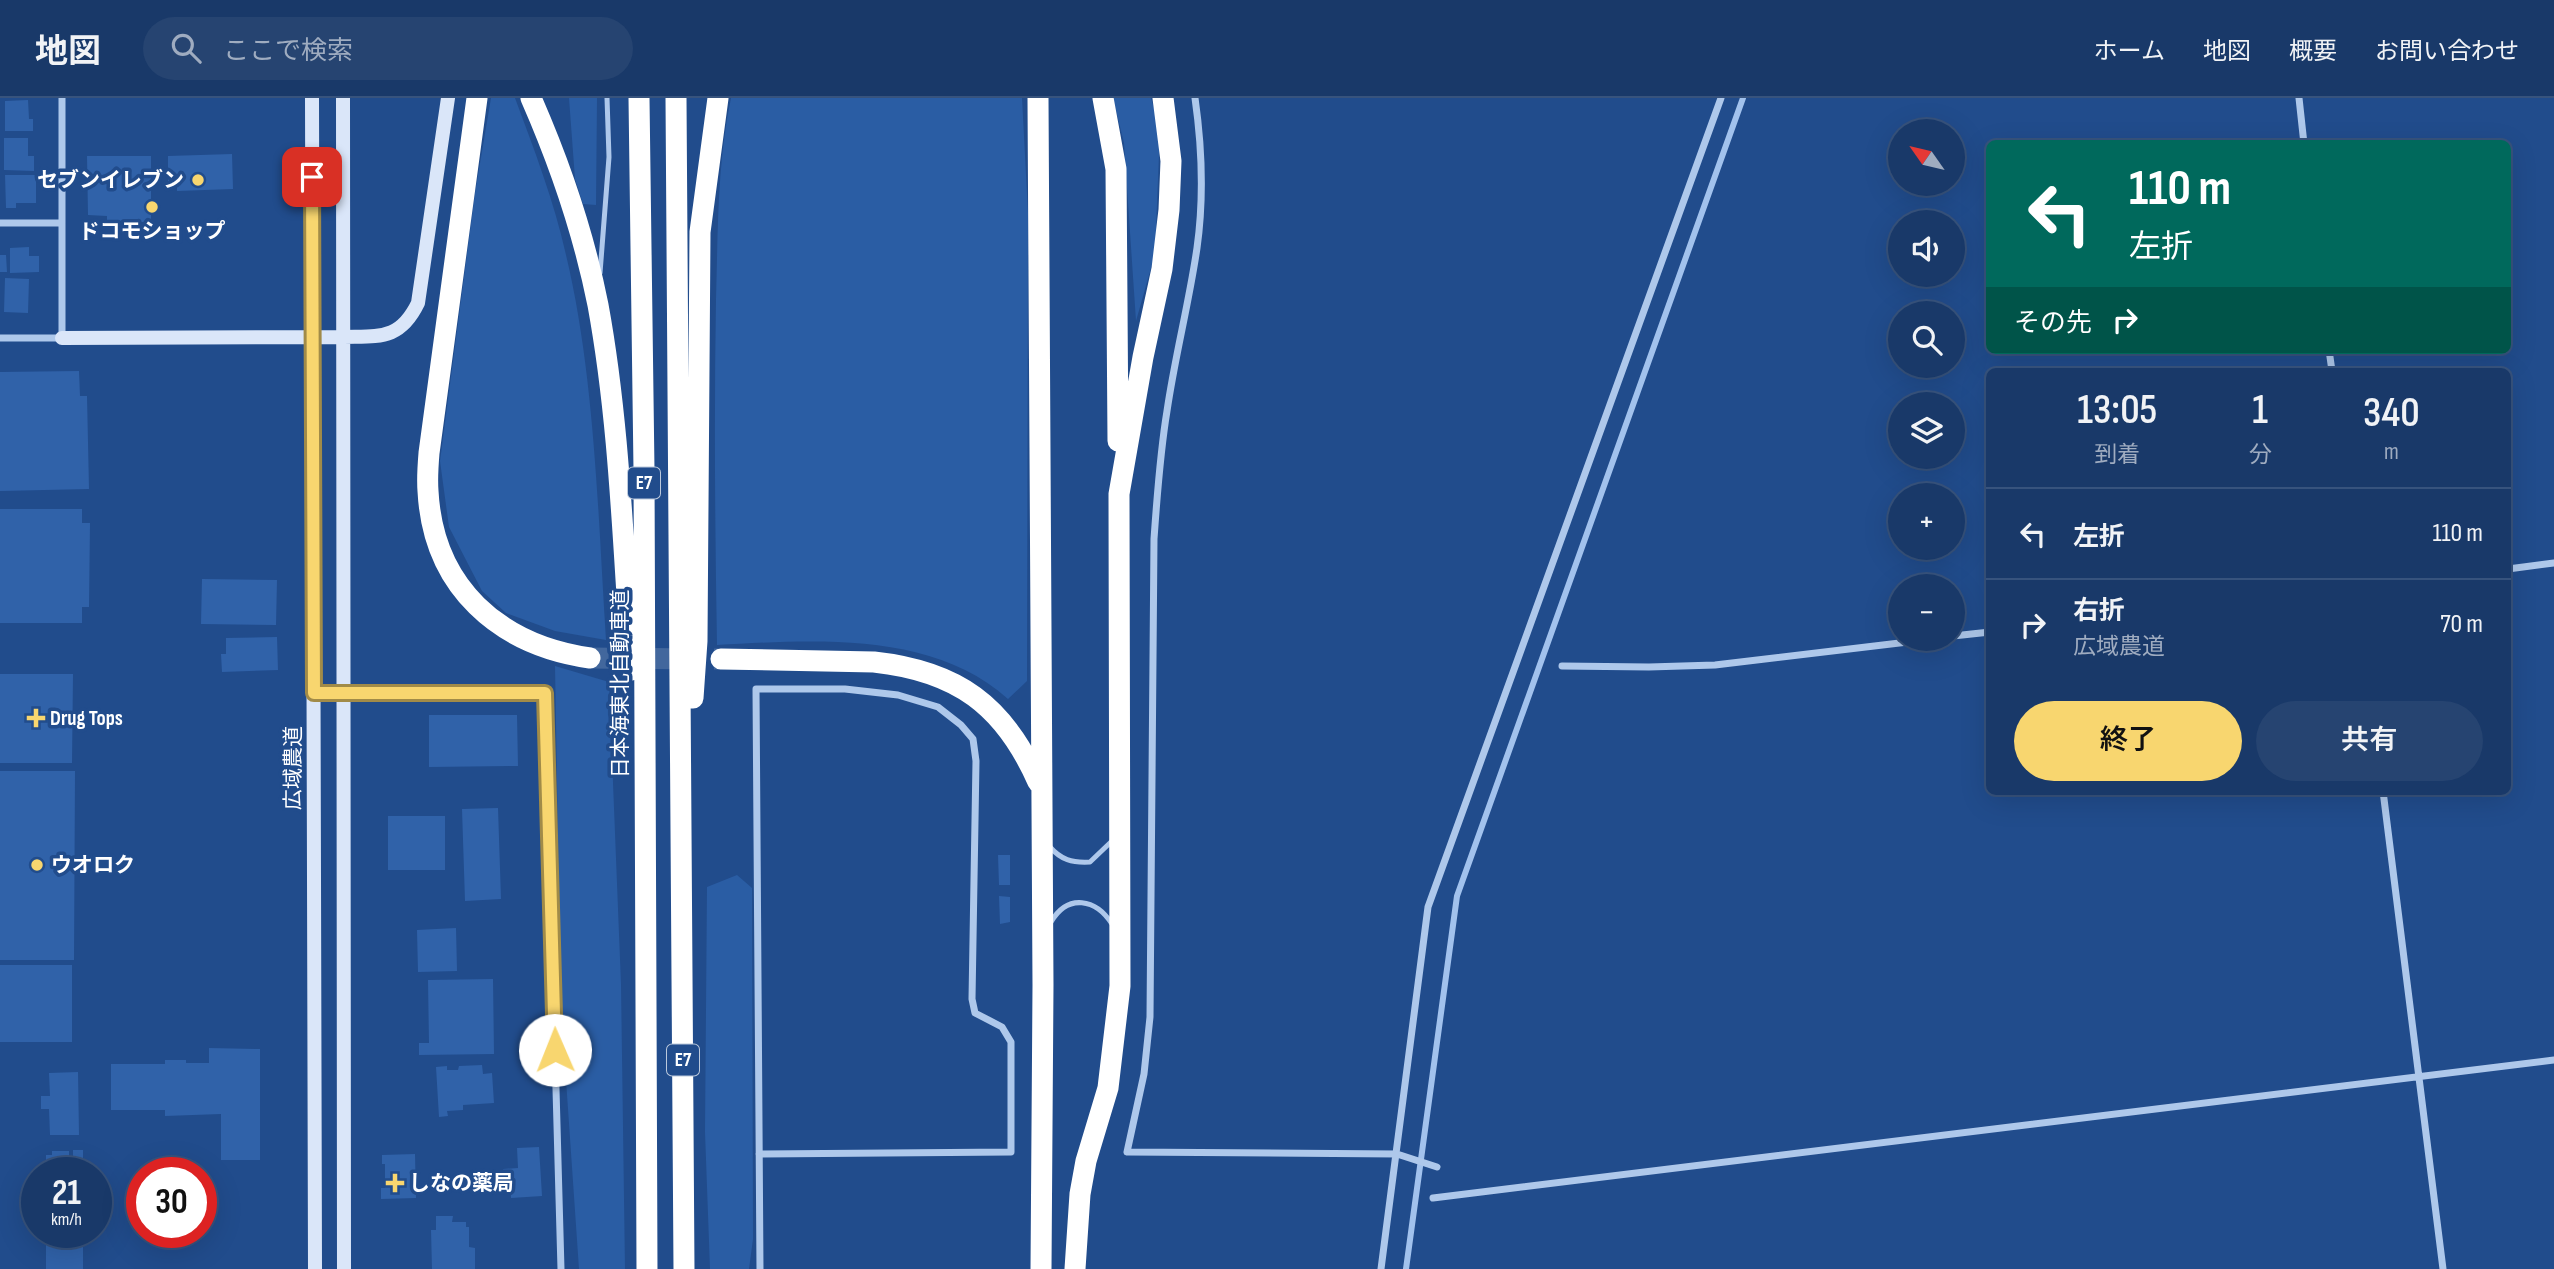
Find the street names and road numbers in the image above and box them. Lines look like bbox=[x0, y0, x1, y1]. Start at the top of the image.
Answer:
road number: E7 bbox=[628, 468, 660, 498]
street label: 日本海東北自動車道 bbox=[608, 590, 633, 779]
street label: 広域農道 bbox=[281, 726, 306, 810]
road number: E7 bbox=[667, 1044, 699, 1076]

